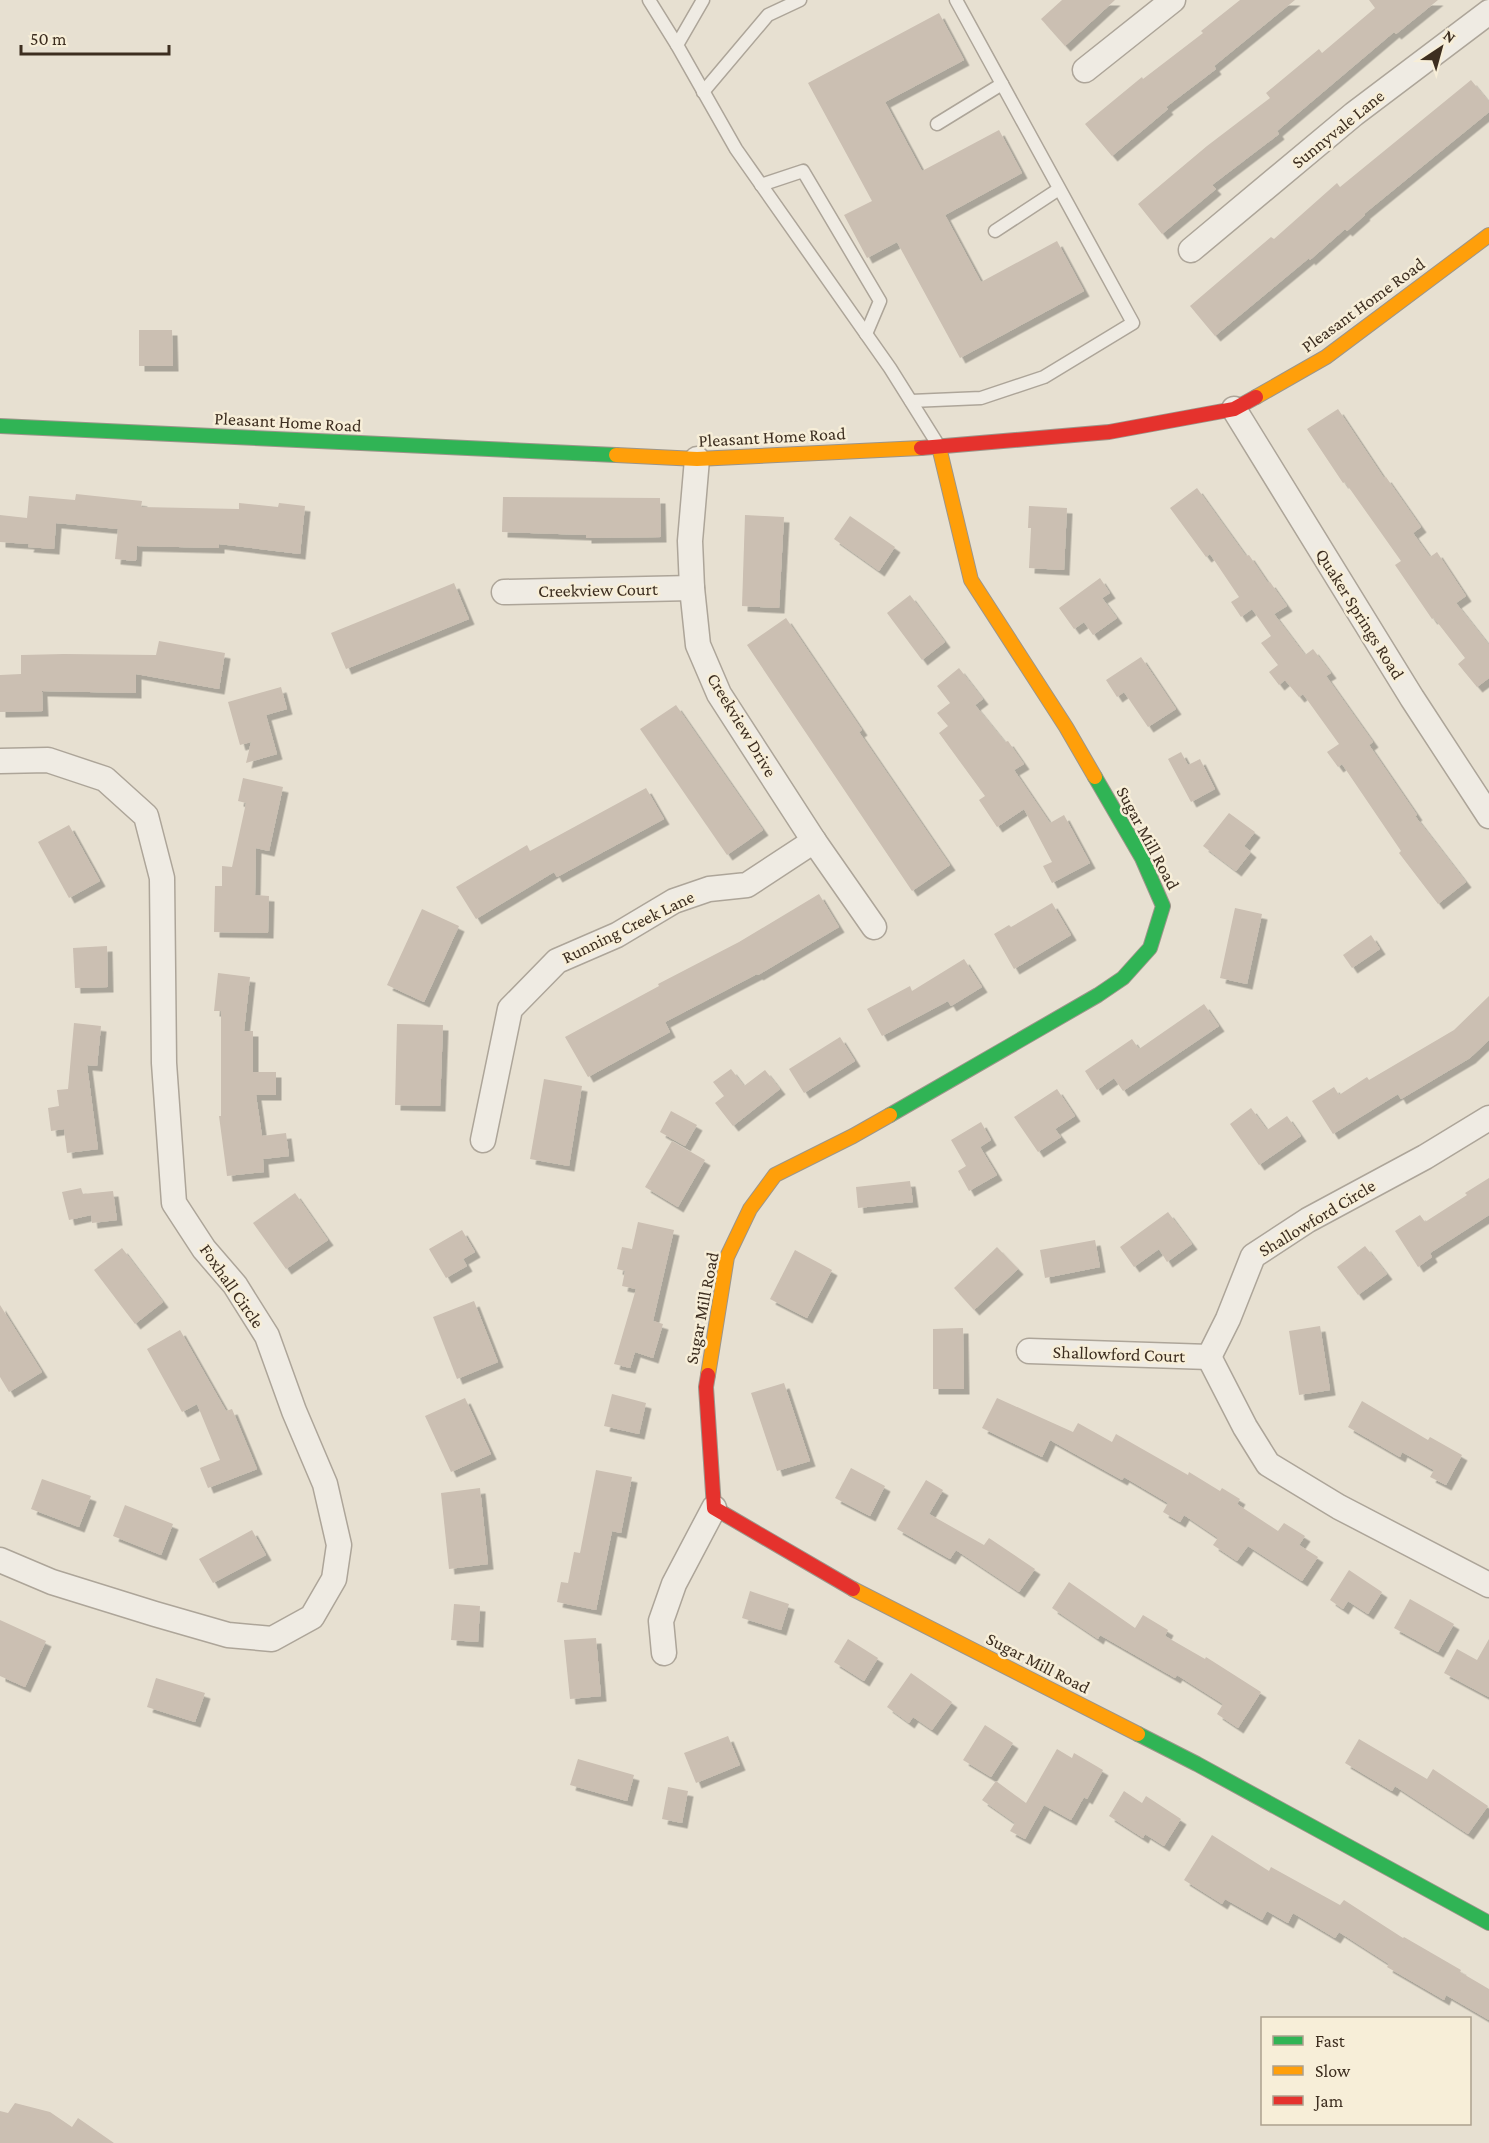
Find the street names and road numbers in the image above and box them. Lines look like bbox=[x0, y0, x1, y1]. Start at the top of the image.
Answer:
street label: Sunnyvale Lane bbox=[1288, 86, 1388, 172]
street label: Pleasant Home Road bbox=[1297, 253, 1429, 356]
street label: Pleasant Home Road bbox=[214, 408, 363, 436]
street label: Pleasant Home Road bbox=[698, 423, 847, 451]
street label: Quaker Springs Road bbox=[1312, 545, 1409, 683]
street label: Creekview Court bbox=[538, 579, 659, 601]
street label: Creekview Drive bbox=[703, 670, 781, 781]
street label: Sugar Mill Road bbox=[1112, 783, 1184, 893]
street label: Running Creek Lane bbox=[559, 886, 697, 968]
street label: Shallowford Circle bbox=[1255, 1175, 1379, 1261]
street label: Foxhall Circle bbox=[196, 1240, 268, 1332]
street label: Sugar Mill Road bbox=[681, 1250, 723, 1366]
street label: Shallowford Court bbox=[1052, 1342, 1187, 1366]
street label: Sugar Mill Road bbox=[983, 1628, 1094, 1698]

